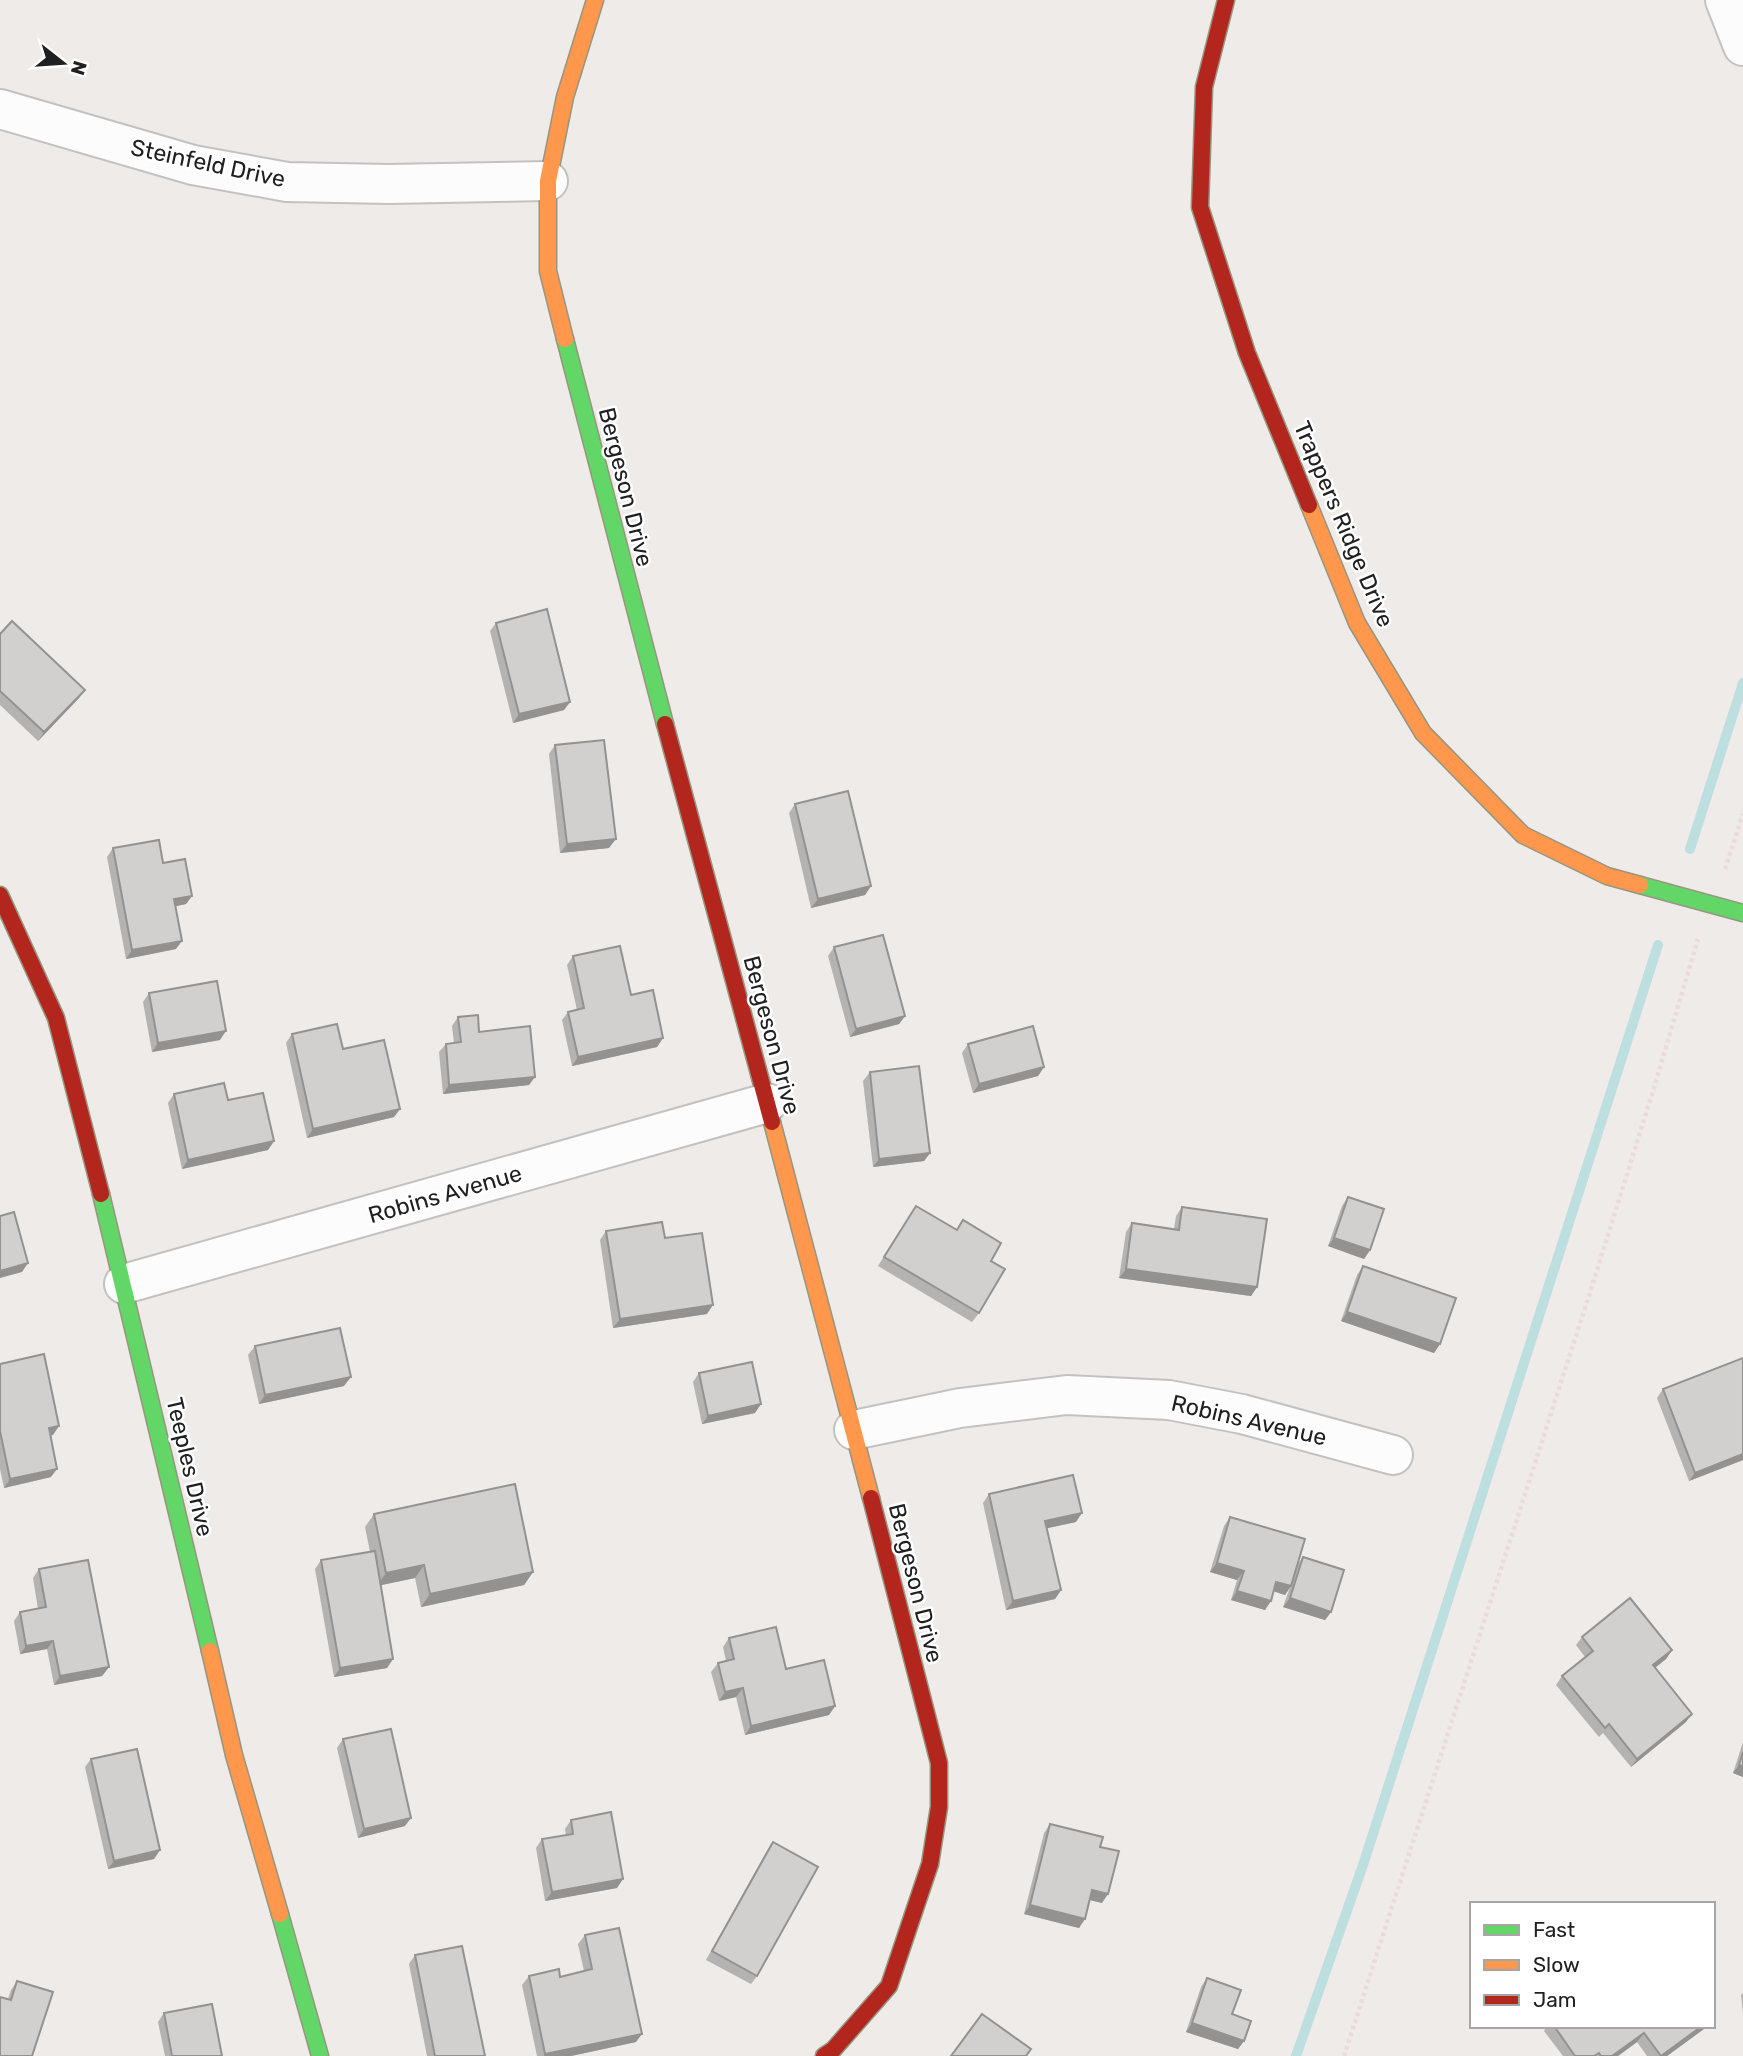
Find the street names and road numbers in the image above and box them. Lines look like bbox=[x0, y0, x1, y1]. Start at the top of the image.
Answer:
street label: Steinfeld Drive bbox=[128, 133, 288, 193]
street label: Bergeson Drive bbox=[593, 404, 659, 570]
street label: Trappers Ridge Drive bbox=[1288, 417, 1400, 631]
street label: Bergeson Drive bbox=[737, 953, 807, 1117]
street label: Robins Avenue bbox=[365, 1159, 525, 1229]
street label: Robins Avenue bbox=[1169, 1389, 1329, 1451]
street label: Teeples Drive bbox=[160, 1395, 220, 1539]
street label: Bergeson Drive bbox=[883, 1500, 949, 1666]

